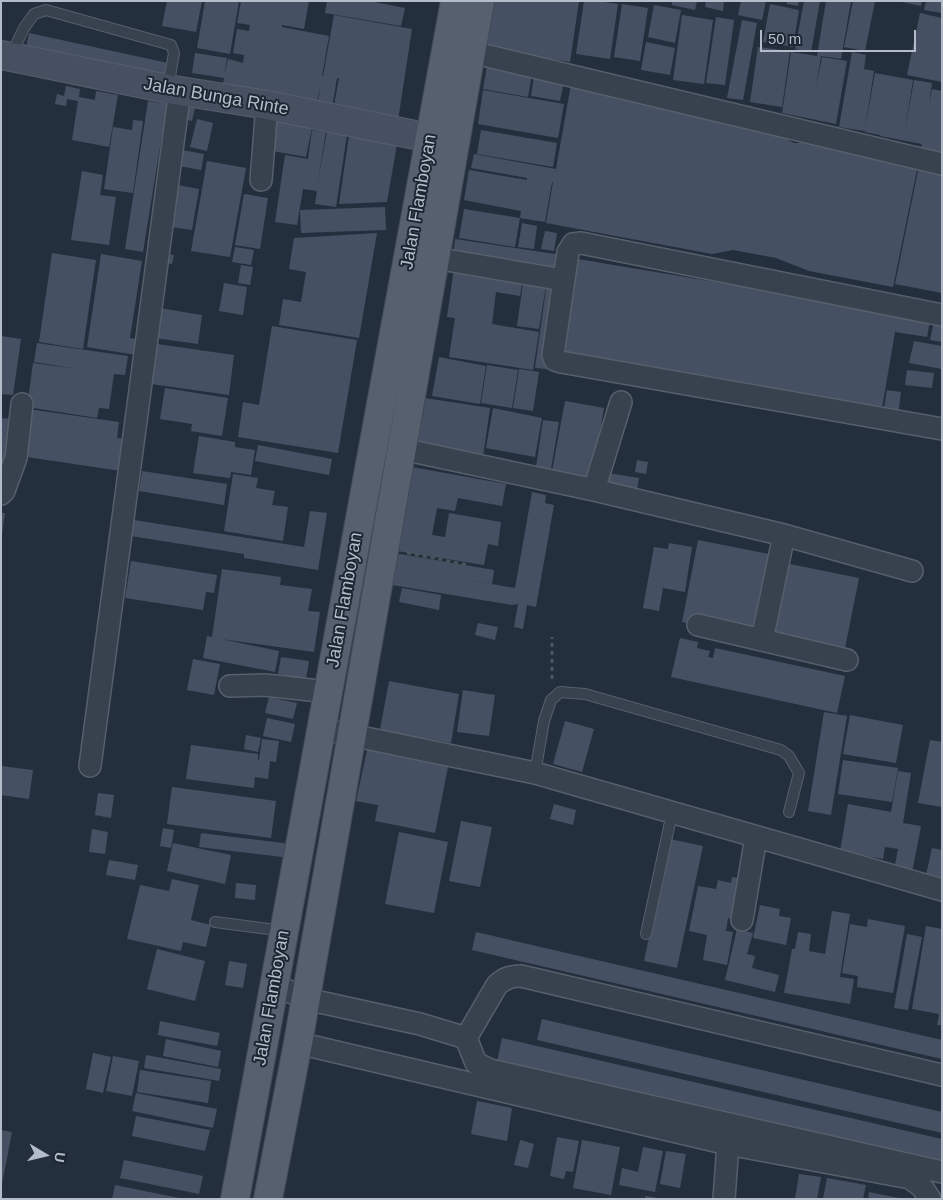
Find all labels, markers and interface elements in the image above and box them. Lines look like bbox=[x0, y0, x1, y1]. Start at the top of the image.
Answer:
scale bar bbox=[763, 20, 919, 52]
text: 50 m bbox=[768, 30, 801, 47]
street label: Jalan Bunga Rinte bbox=[142, 74, 290, 120]
street label: Jalan Flamboyan bbox=[396, 133, 442, 271]
street label: Jalan Flamboyan bbox=[322, 531, 368, 669]
street label: Jalan Flamboyan bbox=[249, 929, 295, 1067]
north arrow bbox=[20, 1130, 70, 1180]
text: U bbox=[51, 1151, 69, 1164]

